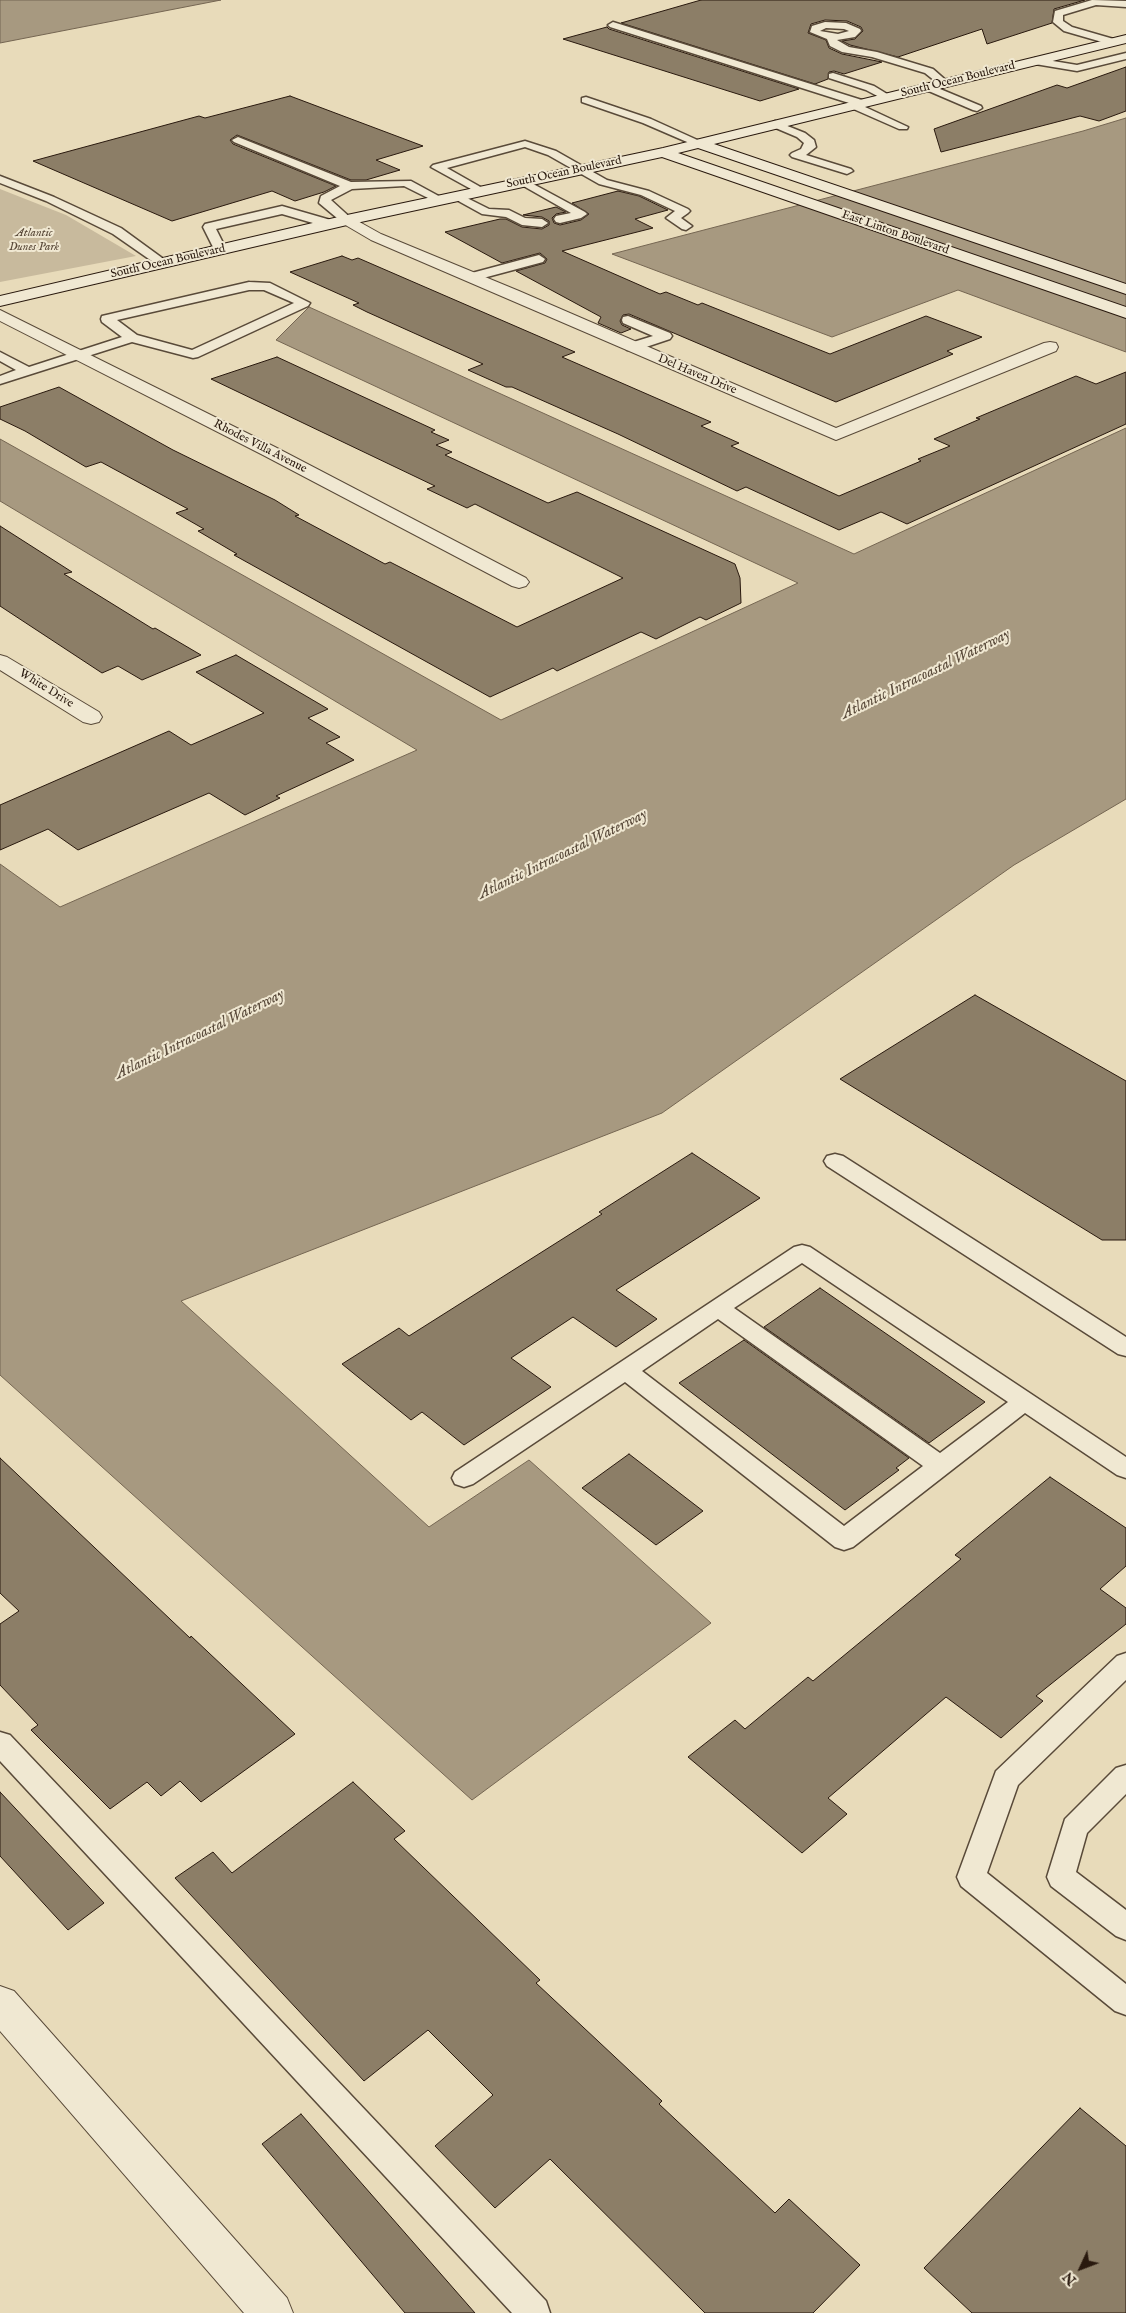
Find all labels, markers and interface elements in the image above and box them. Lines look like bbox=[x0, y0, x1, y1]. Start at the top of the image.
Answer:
street label: South Ocean Boulevard bbox=[899, 59, 1017, 101]
street label: South Ocean Boulevard bbox=[505, 154, 623, 192]
street label: East Linton Boulevard bbox=[839, 208, 951, 258]
park label: Atlantic Dunes Park bbox=[9, 227, 59, 255]
street label: South Ocean Boulevard bbox=[109, 242, 227, 282]
street label: Del Haven Drive bbox=[655, 352, 739, 398]
street label: Rhodes Villa Avenue bbox=[211, 417, 309, 477]
water label: Atlantic Intracoastal Waterway bbox=[838, 626, 1014, 724]
street label: White Drive bbox=[16, 667, 76, 711]
water label: Atlantic Intracoastal Waterway bbox=[475, 806, 651, 904]
water label: Atlantic Intracoastal Waterway bbox=[112, 986, 288, 1084]
north arrow bbox=[1056, 2243, 1106, 2293]
text: N bbox=[1059, 2268, 1081, 2289]

